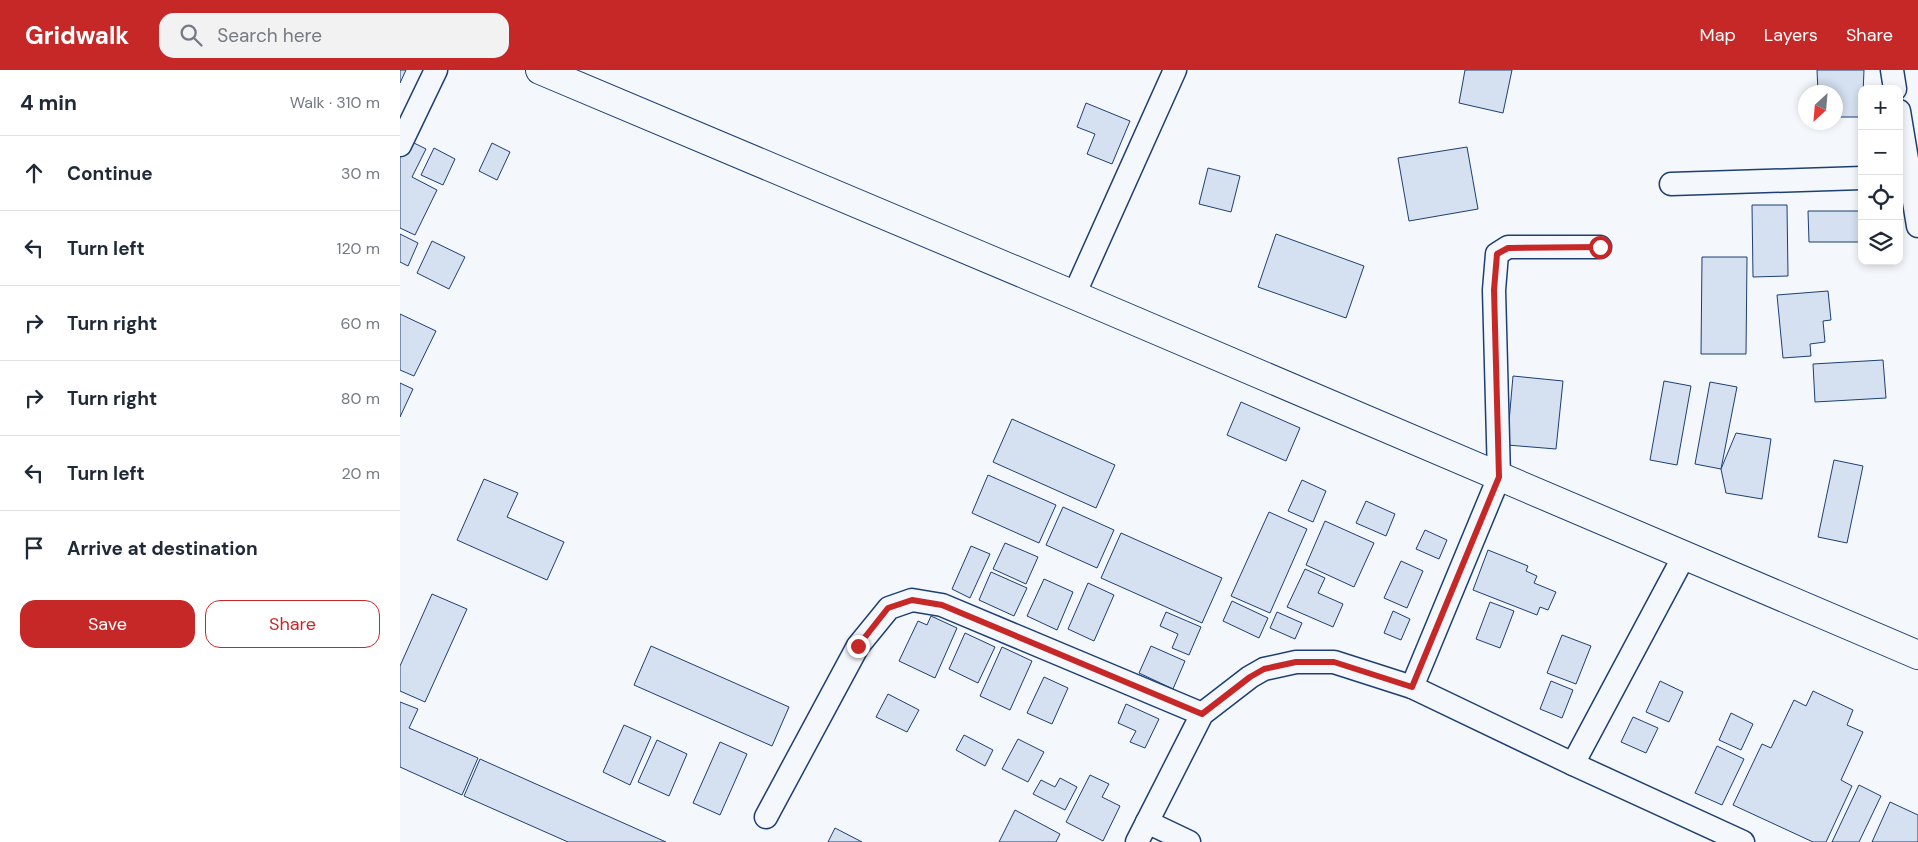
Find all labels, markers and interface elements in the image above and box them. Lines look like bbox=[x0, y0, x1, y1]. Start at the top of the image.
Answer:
search box bbox=[159, 13, 509, 58]
text: Gridwalk bbox=[25, 20, 129, 51]
icon: search bbox=[177, 21, 205, 49]
text: Search here bbox=[217, 23, 322, 48]
text: Map bbox=[1700, 23, 1736, 47]
text: Layers bbox=[1764, 23, 1818, 47]
text: Share bbox=[1846, 23, 1893, 47]
north arrow bbox=[1798, 85, 1843, 130]
map controls bbox=[1858, 85, 1903, 265]
button: + bbox=[1858, 85, 1903, 130]
text: 4 min bbox=[20, 89, 77, 117]
text: Walk · 310 m bbox=[290, 92, 380, 113]
button: − bbox=[1858, 130, 1903, 175]
icon: ahead bbox=[20, 159, 48, 187]
text: Continue bbox=[67, 161, 153, 186]
text: 30 m bbox=[341, 163, 380, 184]
button: locate bbox=[1858, 175, 1903, 220]
button: layers bbox=[1858, 220, 1903, 265]
icon: left bbox=[20, 234, 48, 262]
text: Turn left bbox=[67, 236, 145, 261]
route start bbox=[1589, 236, 1612, 259]
text: 120 m bbox=[336, 238, 380, 259]
icon: right bbox=[20, 309, 48, 337]
text: Turn right bbox=[67, 311, 157, 336]
text: 60 m bbox=[340, 313, 380, 334]
icon: right bbox=[20, 384, 48, 412]
text: Turn right bbox=[67, 386, 157, 411]
text: 80 m bbox=[341, 388, 380, 409]
icon: left bbox=[20, 459, 48, 487]
text: Turn left bbox=[67, 461, 145, 486]
text: 20 m bbox=[341, 463, 380, 484]
icon: arrive bbox=[20, 534, 48, 562]
text: Arrive at destination bbox=[67, 536, 258, 561]
button: Save bbox=[20, 600, 195, 648]
button: Share bbox=[205, 600, 380, 648]
route end bbox=[847, 635, 870, 658]

